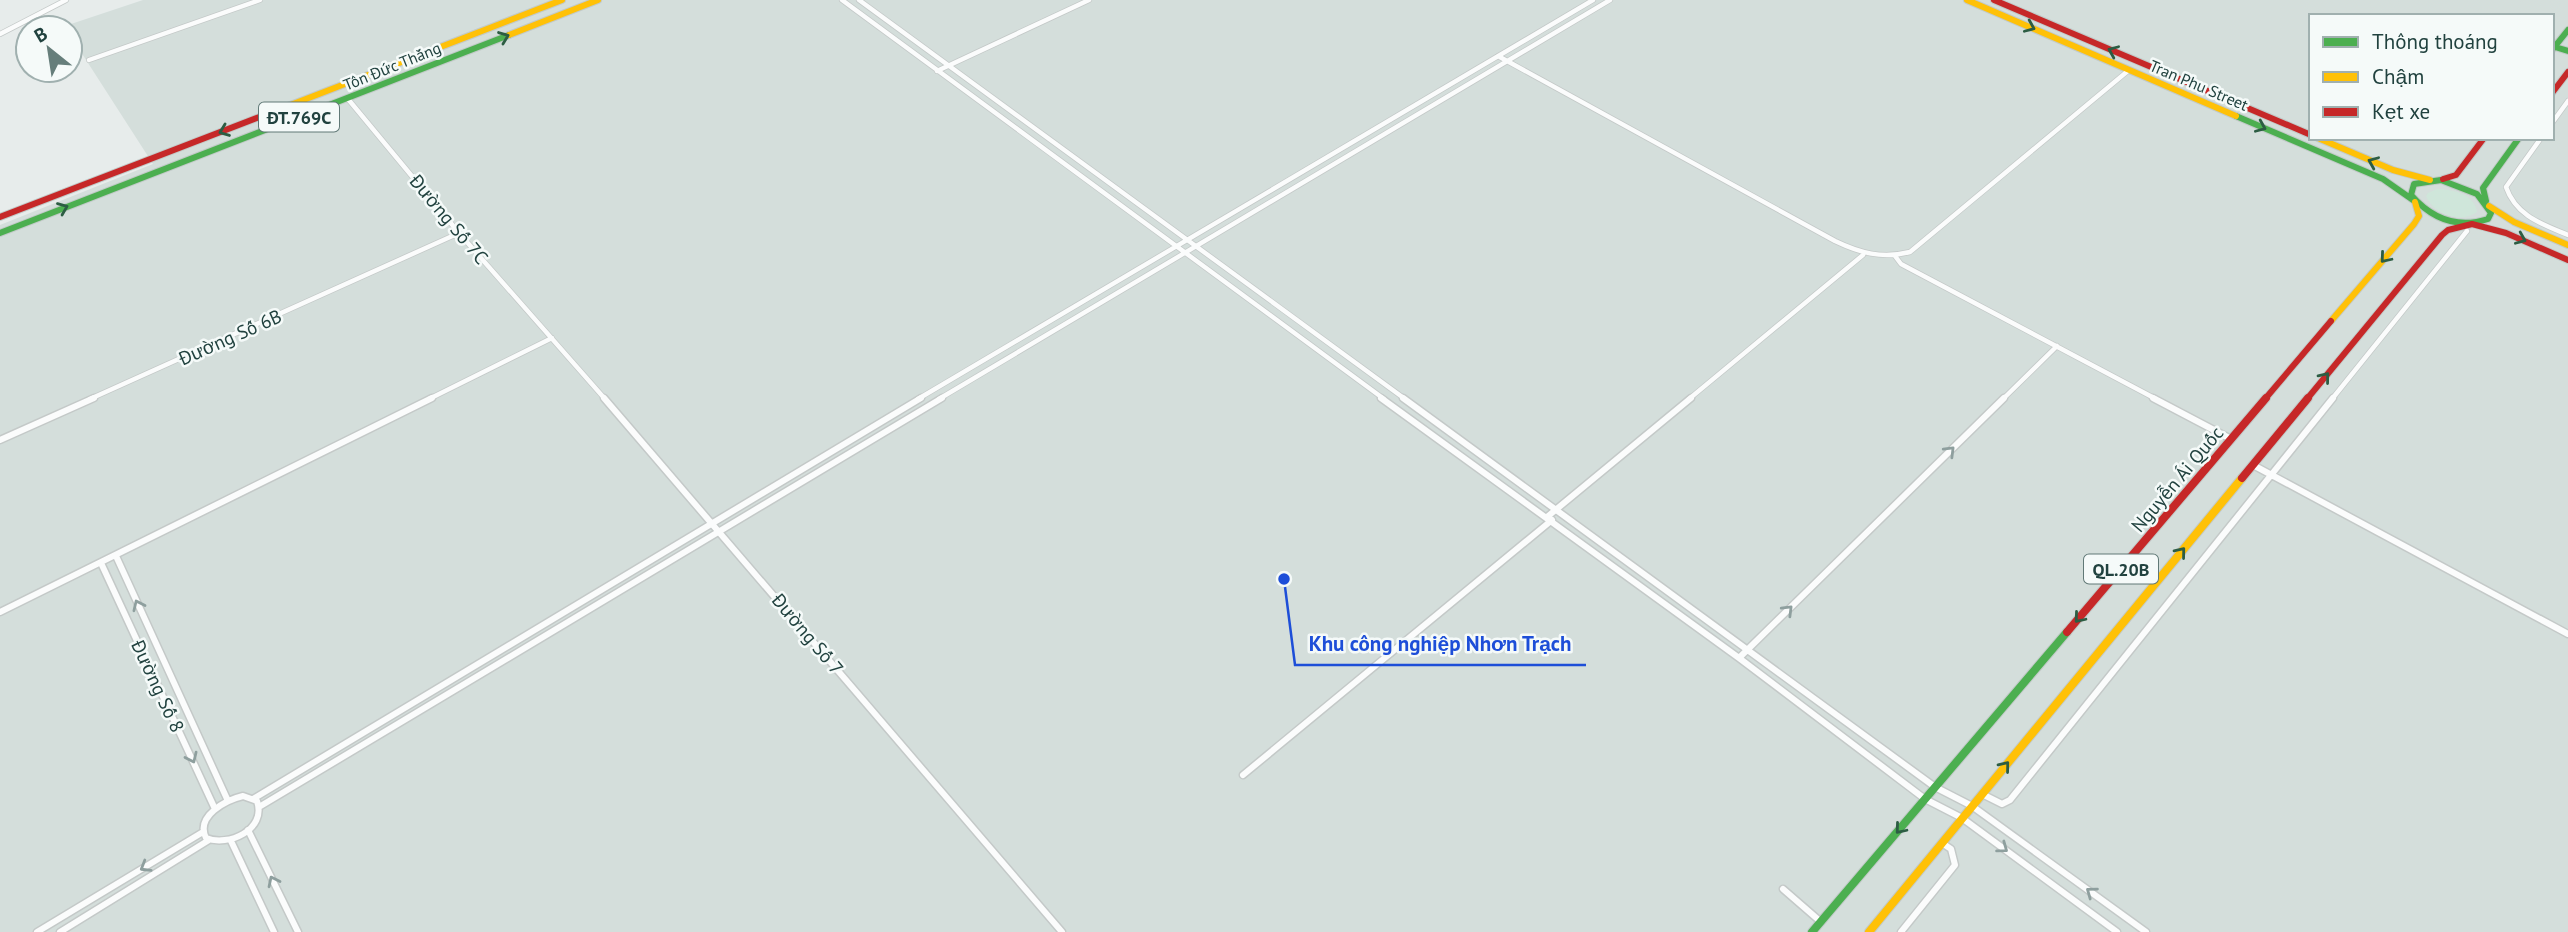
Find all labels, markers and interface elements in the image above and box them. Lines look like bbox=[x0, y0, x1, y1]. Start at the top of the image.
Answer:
north arrow bbox=[14, 14, 84, 84]
legend bbox=[2309, 14, 2554, 140]
one-way arrow bbox=[2022, 19, 2035, 33]
text: B bbox=[30, 21, 51, 47]
text: Thông thoáng bbox=[2372, 28, 2498, 55]
one-way arrow bbox=[497, 32, 509, 46]
street label: Tôn Đức Thắng bbox=[340, 37, 444, 95]
one-way arrow bbox=[2107, 45, 2119, 59]
street label: Tran Phu Street bbox=[2147, 55, 2252, 115]
text: Chậm bbox=[2372, 63, 2424, 90]
text: Kẹt xe bbox=[2372, 98, 2430, 125]
road number: ĐT.769C bbox=[259, 103, 339, 132]
one-way arrow bbox=[2254, 119, 2266, 133]
one-way arrow bbox=[219, 122, 231, 136]
one-way arrow bbox=[2368, 156, 2380, 170]
street label: Đường Số 7C bbox=[404, 169, 494, 269]
one-way arrow bbox=[57, 203, 69, 217]
one-way arrow bbox=[2514, 231, 2526, 245]
one-way arrow bbox=[2381, 249, 2393, 262]
street label: Đường Số 6B bbox=[174, 304, 285, 371]
one-way arrow bbox=[2317, 372, 2330, 384]
street label: Nguyễn Ái Quốc bbox=[2126, 421, 2228, 537]
one-way arrow bbox=[1942, 446, 1955, 459]
one-way arrow bbox=[2173, 548, 2185, 561]
road number: QL.20B bbox=[2084, 554, 2158, 584]
street label: Đường Số 7 bbox=[766, 588, 849, 680]
one-way arrow bbox=[133, 600, 147, 612]
one-way arrow bbox=[1780, 606, 1793, 619]
one-way arrow bbox=[2075, 609, 2087, 622]
callout: Khu công nghiệp Nhơn Trạch bbox=[1295, 623, 1586, 665]
text: Khu công nghiệp Nhơn Trạch bbox=[1309, 630, 1571, 657]
street label: Đường Số 8 bbox=[126, 635, 190, 736]
one-way arrow bbox=[184, 751, 198, 764]
one-way arrow bbox=[1997, 761, 2009, 774]
one-way arrow bbox=[1896, 820, 1908, 833]
one-way arrow bbox=[1996, 840, 2008, 852]
one-way arrow bbox=[139, 859, 152, 872]
one-way arrow bbox=[268, 876, 282, 888]
one-way arrow bbox=[2086, 888, 2099, 900]

